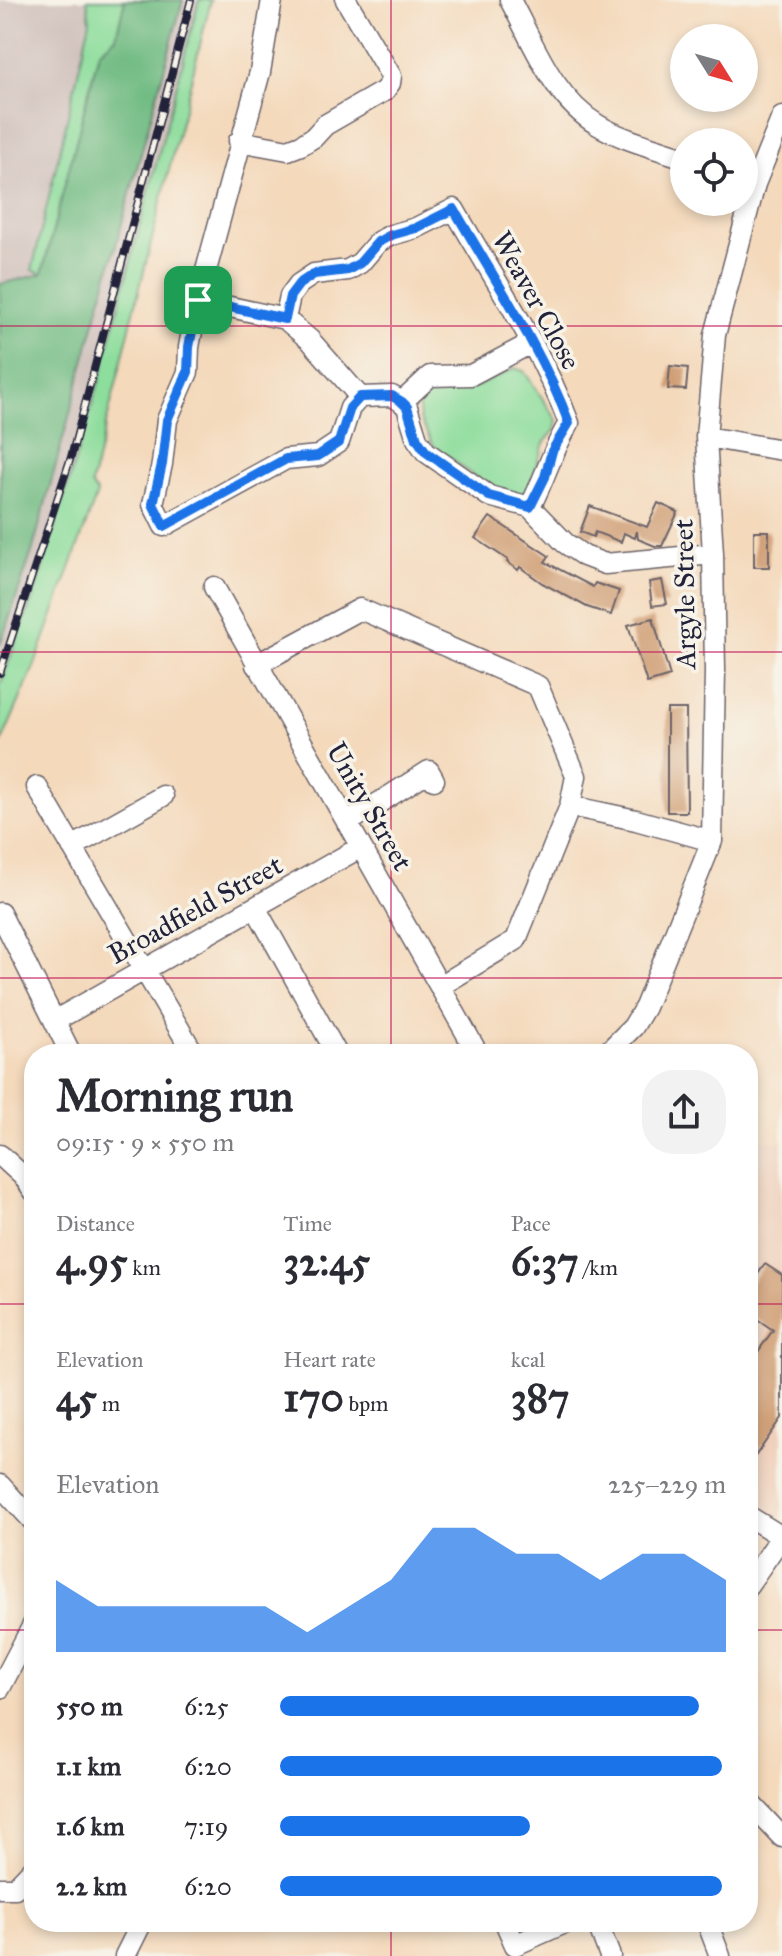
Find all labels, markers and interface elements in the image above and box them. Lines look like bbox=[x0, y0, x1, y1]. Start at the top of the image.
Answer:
north arrow bbox=[670, 24, 758, 112]
map controls bbox=[670, 24, 758, 216]
button: locate bbox=[670, 128, 758, 216]
street label: Weaver Close bbox=[484, 225, 589, 376]
pin bbox=[164, 266, 232, 334]
icon: arrive bbox=[176, 278, 220, 322]
street label: Argyle Street bbox=[666, 519, 703, 670]
street label: Unity Street bbox=[319, 736, 420, 877]
street label: Broadfield Street bbox=[102, 847, 289, 972]
text: Morning run bbox=[56, 1069, 293, 1123]
button: share bbox=[642, 1070, 726, 1154]
text: 09:15 · 9 × 550 m bbox=[56, 1126, 234, 1158]
text: Distance bbox=[56, 1210, 135, 1237]
text: Time bbox=[283, 1210, 332, 1237]
text: Pace bbox=[511, 1210, 551, 1237]
text: 4.95 bbox=[56, 1237, 128, 1286]
text: 32:45 bbox=[283, 1237, 370, 1286]
text: 6:37 bbox=[511, 1237, 579, 1286]
text: km bbox=[128, 1254, 161, 1281]
text: /km bbox=[579, 1254, 618, 1281]
text: Elevation bbox=[56, 1346, 143, 1373]
text: Heart rate bbox=[283, 1346, 376, 1373]
text: kcal bbox=[511, 1346, 545, 1373]
text: 45 bbox=[56, 1373, 97, 1422]
text: 170 bbox=[283, 1373, 344, 1422]
text: 387 bbox=[511, 1373, 569, 1422]
text: m bbox=[97, 1390, 120, 1417]
text: bpm bbox=[344, 1390, 389, 1417]
text: Elevation bbox=[56, 1468, 159, 1500]
text: 225–229 m bbox=[608, 1468, 726, 1500]
text: 550 m bbox=[56, 1690, 123, 1722]
text: 6:25 bbox=[184, 1690, 229, 1722]
text: 1.1 km bbox=[56, 1750, 121, 1782]
text: 6:20 bbox=[184, 1750, 232, 1782]
text: 1.6 km bbox=[56, 1810, 125, 1842]
text: 7:19 bbox=[184, 1810, 228, 1842]
text: 2.2 km bbox=[56, 1870, 127, 1902]
text: 6:20 bbox=[184, 1870, 232, 1902]

